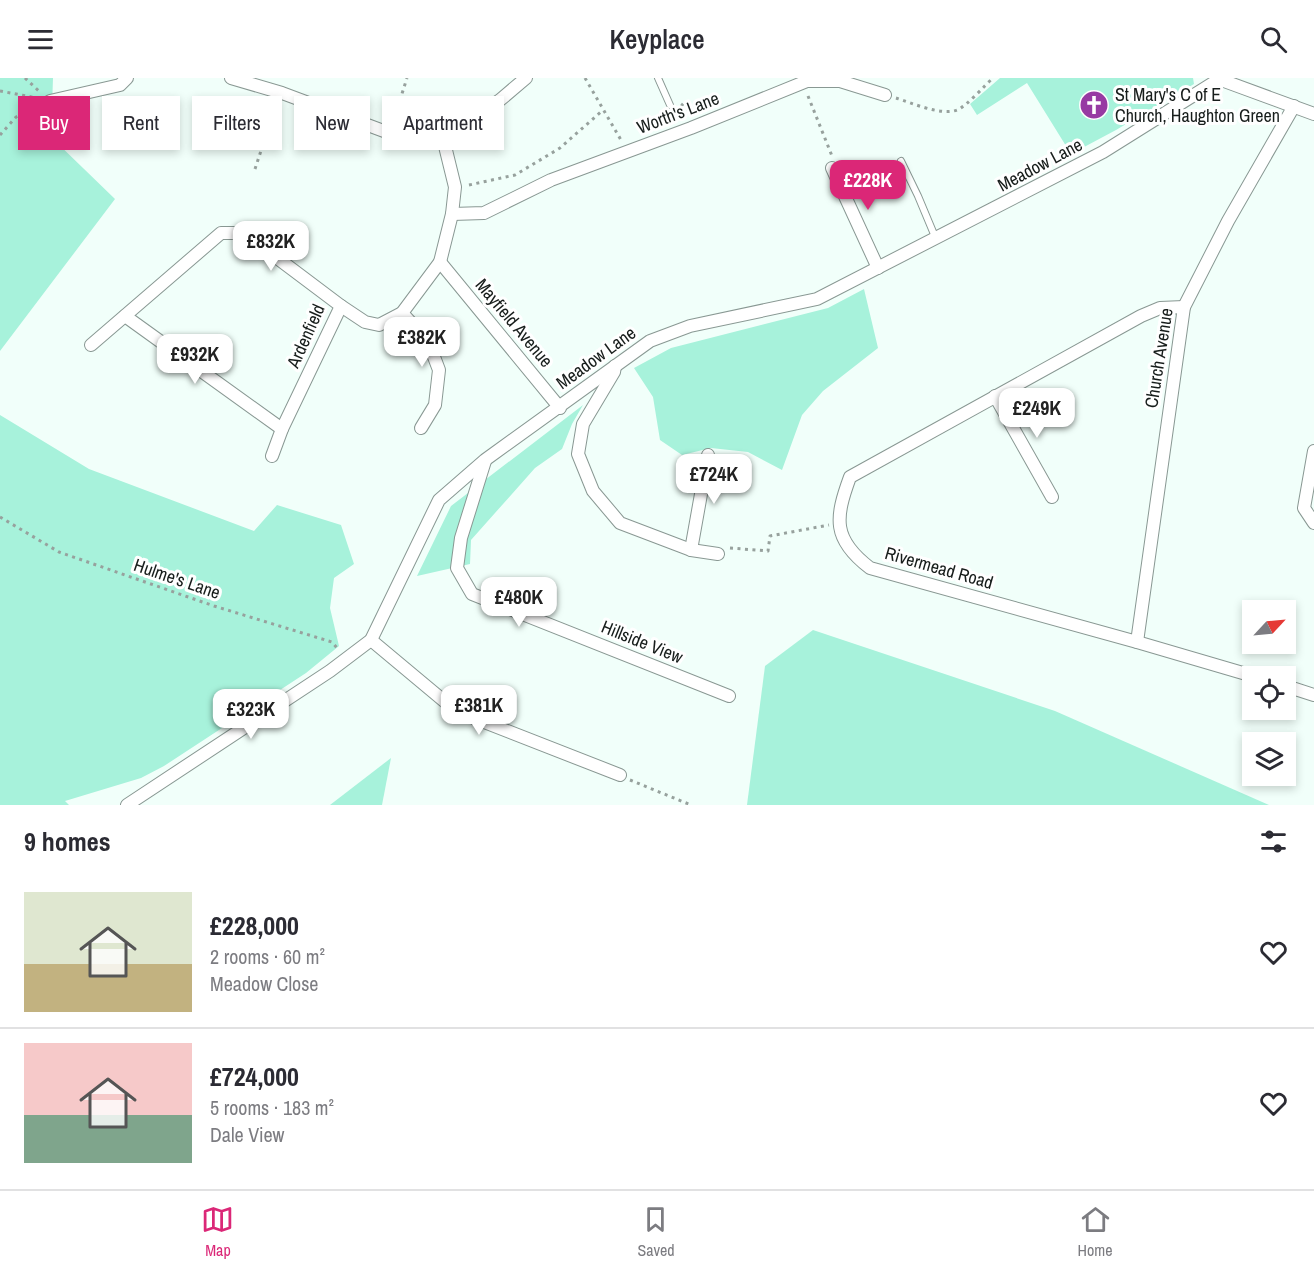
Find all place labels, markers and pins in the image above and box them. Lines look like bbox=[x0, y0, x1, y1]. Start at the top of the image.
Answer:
place label: St Mary's C of E Church, Haughton Green bbox=[1115, 82, 1280, 128]
church icon: St Mary's C of E Church, Haughton Green bbox=[1078, 89, 1110, 121]
pin: £228K bbox=[826, 160, 910, 211]
pin: £832K bbox=[229, 221, 313, 272]
pin: £382K bbox=[380, 317, 464, 368]
pin: £932K bbox=[153, 334, 237, 385]
pin: £249K bbox=[995, 388, 1079, 439]
pin: £724K bbox=[672, 454, 756, 505]
pin: £480K bbox=[477, 577, 561, 628]
pin: £381K bbox=[437, 685, 521, 736]
pin: £323K bbox=[209, 689, 293, 740]

